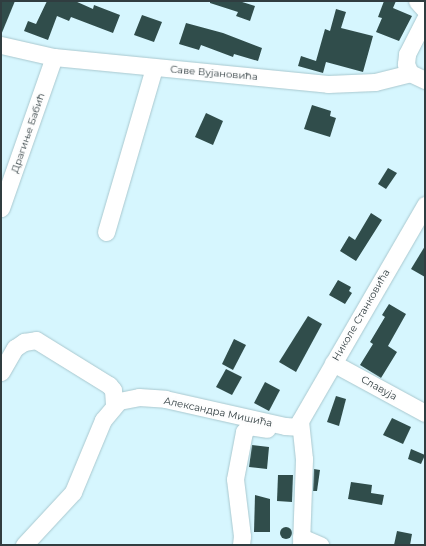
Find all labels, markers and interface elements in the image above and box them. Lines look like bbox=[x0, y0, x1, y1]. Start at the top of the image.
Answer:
street label: Саве Вујановића bbox=[170, 63, 258, 83]
street label: Драгиње Бабић bbox=[9, 91, 47, 175]
street label: Николе Станковића bbox=[330, 267, 392, 363]
street label: Славуја bbox=[359, 373, 399, 403]
street label: Александра Мишића bbox=[163, 395, 273, 429]

